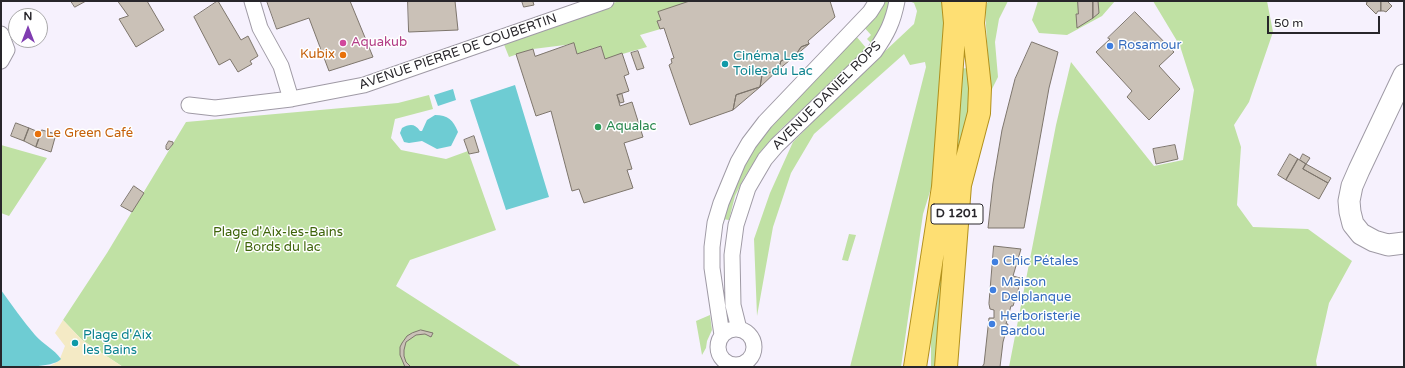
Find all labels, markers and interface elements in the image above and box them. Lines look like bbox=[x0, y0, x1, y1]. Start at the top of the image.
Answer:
north arrow bbox=[8, 8, 48, 48]
scale bar bbox=[1269, 8, 1382, 34]
text: N bbox=[24, 10, 32, 23]
street label: AVENUE PIERRE DE COUBERTIN bbox=[357, 11, 559, 93]
text: 50 m bbox=[1274, 16, 1303, 30]
place label: Aquakub bbox=[351, 35, 407, 51]
marker: Aquakub bbox=[338, 38, 348, 48]
street label: AVENUE DANIEL ROPS bbox=[769, 38, 885, 154]
place label: Rosamour bbox=[1118, 38, 1181, 54]
marker: Rosamour bbox=[1105, 41, 1115, 51]
place label: Kubix bbox=[300, 47, 335, 63]
place label: Cinéma Les Toiles du Lac bbox=[733, 49, 813, 80]
marker: Kubix bbox=[338, 50, 348, 60]
marker: Cinéma Les Toiles du Lac bbox=[720, 59, 730, 69]
place label: Aqualac bbox=[606, 119, 656, 135]
marker: Aqualac bbox=[593, 122, 603, 132]
place label: Le Green Café bbox=[46, 126, 133, 142]
marker: Le Green Café bbox=[33, 129, 43, 139]
road number: D 1201 bbox=[931, 204, 983, 224]
park label: Plage d'Aix-les-Bains / Bords du lac bbox=[213, 225, 343, 256]
place label: Chic Pétales bbox=[1003, 254, 1079, 270]
marker: Chic Pétales bbox=[990, 257, 1000, 267]
place label: Maison Delplanque bbox=[1001, 275, 1071, 306]
marker: Maison Delplanque bbox=[988, 285, 998, 295]
place label: Herboristerie Bardou bbox=[1000, 309, 1080, 340]
marker: Herboristerie Bardou bbox=[987, 319, 997, 329]
place label: Plage d'Aix les Bains bbox=[83, 328, 152, 359]
marker: Plage d'Aix les Bains bbox=[70, 338, 80, 348]

